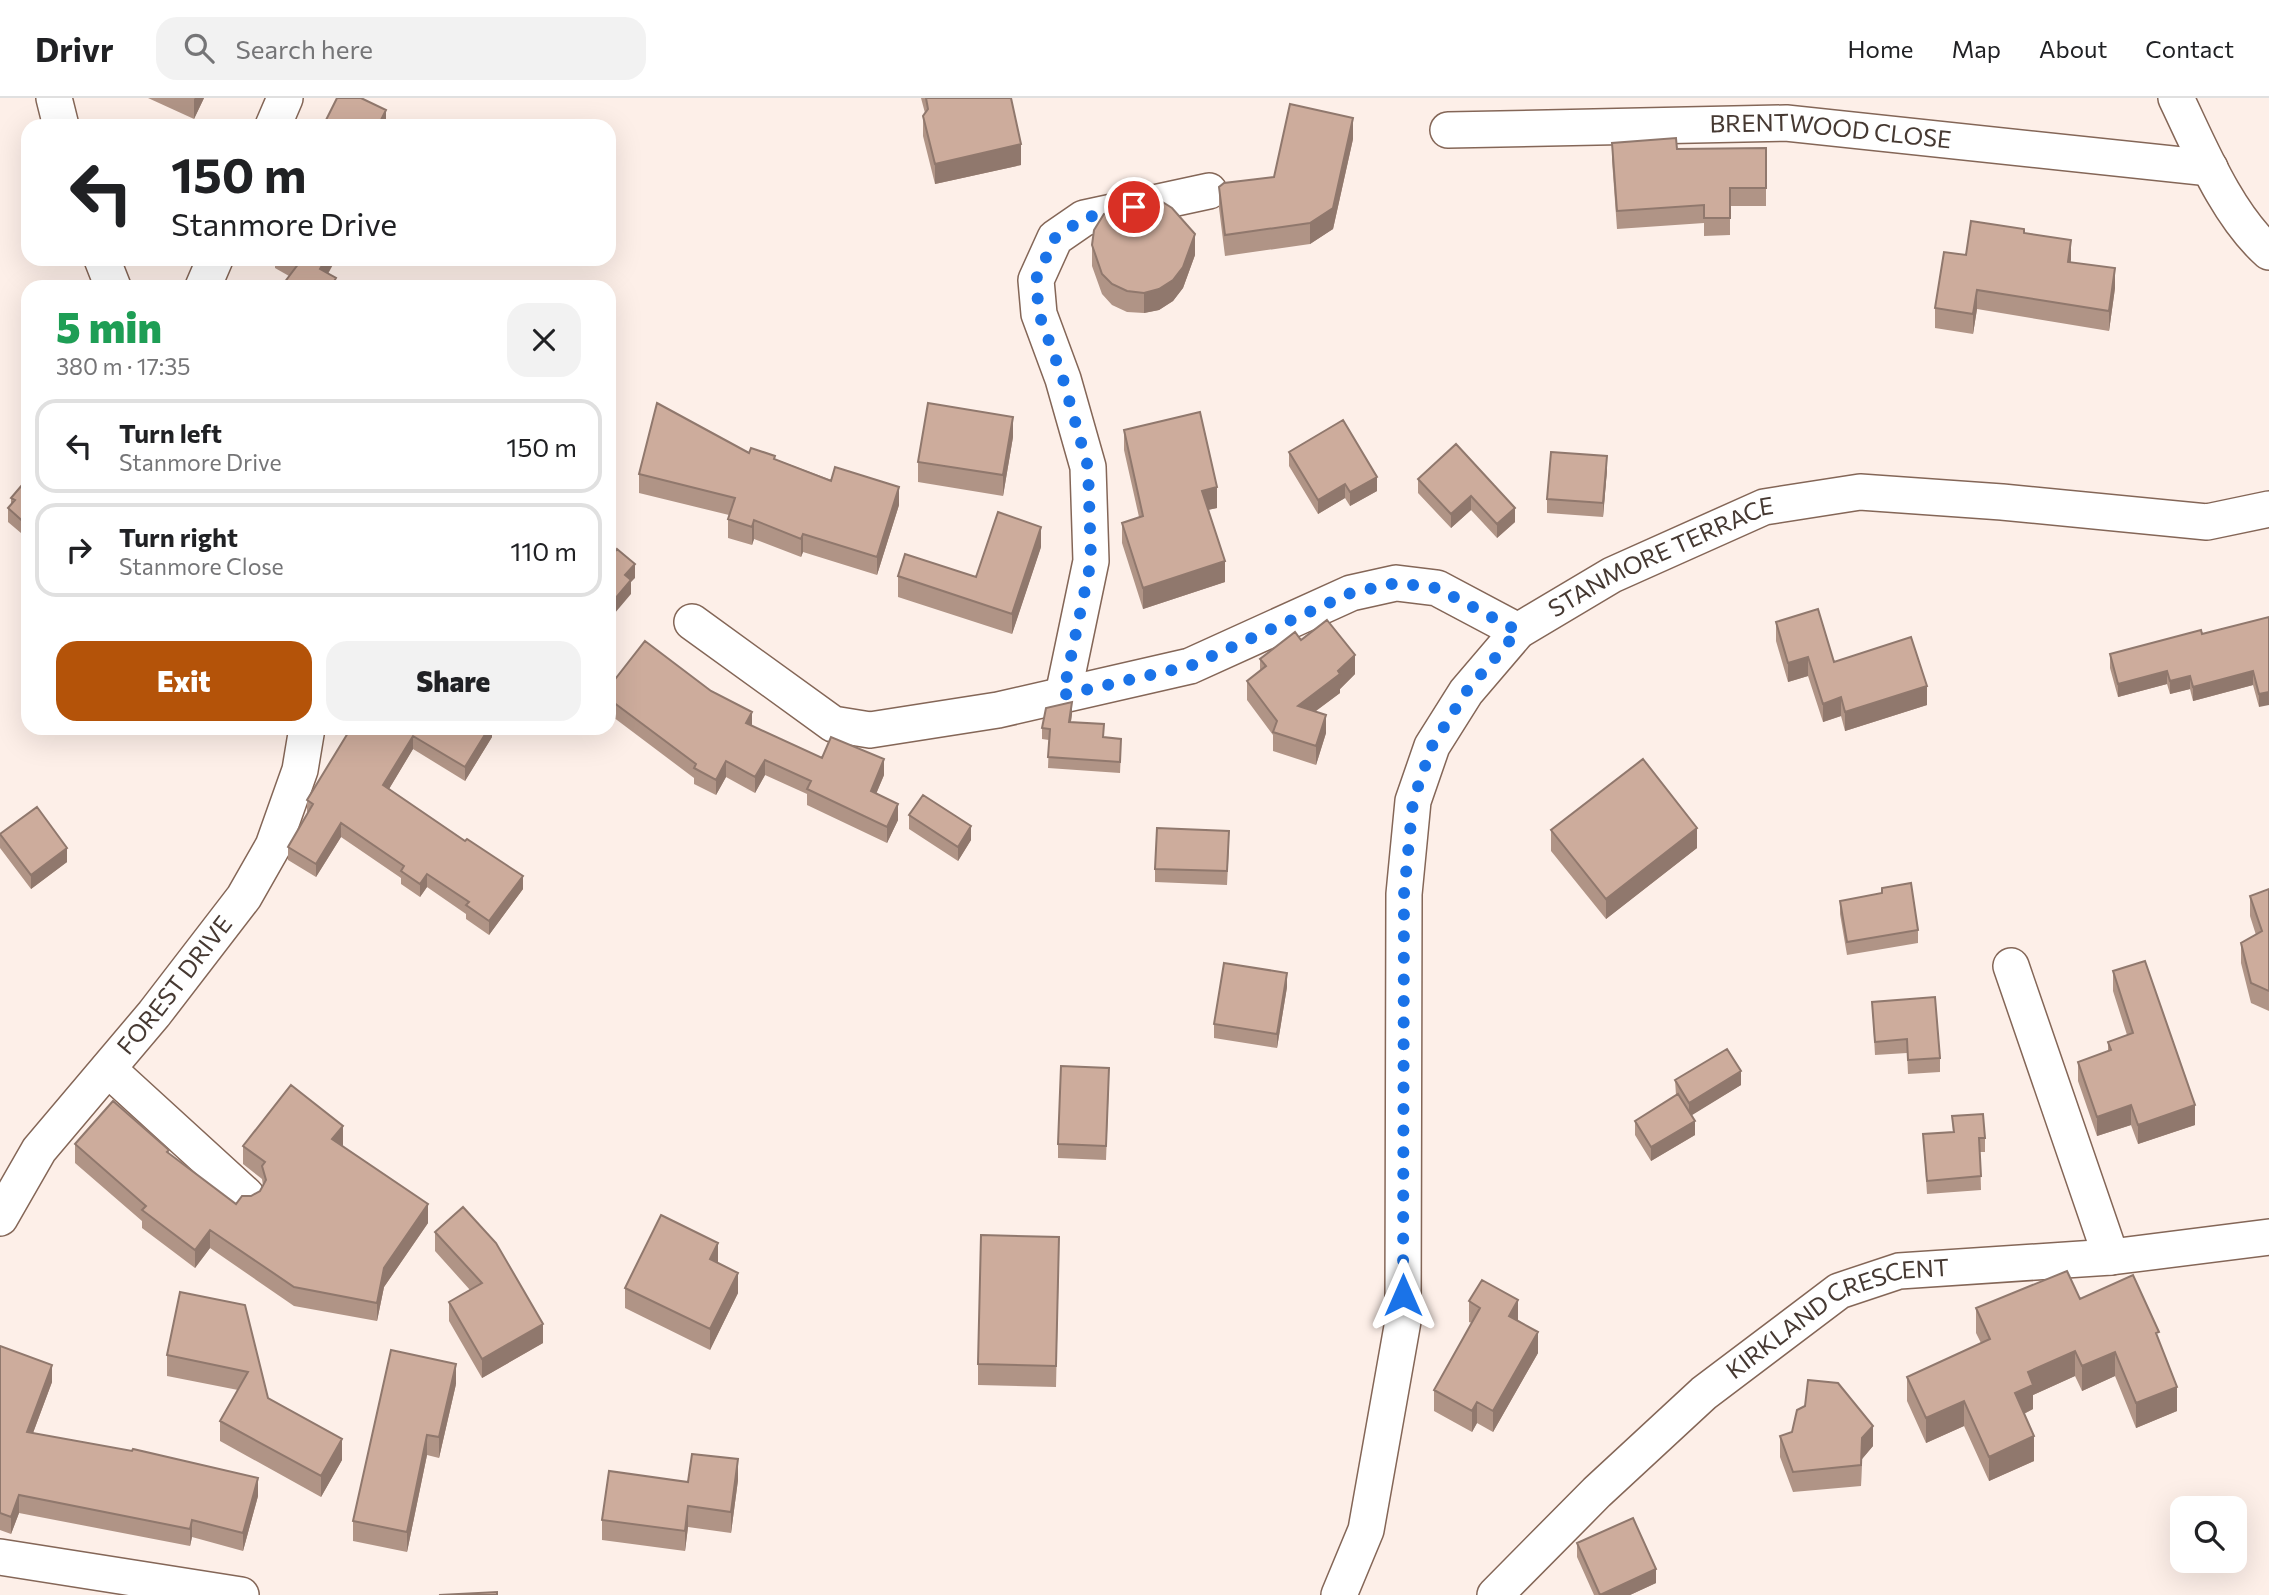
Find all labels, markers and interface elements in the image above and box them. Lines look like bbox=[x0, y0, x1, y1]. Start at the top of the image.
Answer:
search box bbox=[156, 17, 646, 80]
text: Drivr bbox=[35, 28, 114, 69]
icon: search bbox=[180, 29, 218, 67]
text: Search here bbox=[236, 33, 373, 64]
text: Home bbox=[1848, 34, 1914, 63]
text: Map bbox=[1952, 34, 2001, 63]
text: About bbox=[2039, 34, 2107, 63]
text: Contact bbox=[2145, 34, 2234, 63]
street label: BRENTWOOD CLOSE bbox=[1709, 107, 1953, 153]
text: 150 m bbox=[171, 143, 306, 203]
icon: left bbox=[56, 147, 147, 238]
pin bbox=[1104, 177, 1164, 237]
icon: arrive bbox=[1115, 188, 1153, 226]
text: Stanmore Drive bbox=[171, 203, 397, 243]
text: 5 min bbox=[56, 300, 162, 352]
button: close bbox=[507, 303, 581, 377]
text: 380 m · 17:35 bbox=[56, 352, 191, 380]
text: Turn left bbox=[119, 417, 222, 448]
icon: left bbox=[60, 427, 98, 465]
text: 150 m bbox=[506, 431, 577, 462]
text: Stanmore Drive bbox=[119, 448, 282, 476]
street label: STANMORE TERRACE bbox=[1543, 490, 1775, 623]
text: Turn right bbox=[119, 521, 238, 552]
icon: right bbox=[60, 531, 98, 569]
text: 110 m bbox=[510, 535, 577, 566]
text: Stanmore Close bbox=[119, 552, 284, 580]
button: Exit bbox=[56, 641, 312, 721]
button: Share bbox=[326, 641, 581, 721]
street label: FOREST DRIVE bbox=[110, 909, 237, 1060]
street label: KIRKLAND CRESCENT bbox=[1720, 1252, 1950, 1384]
position arrow bbox=[1366, 1258, 1440, 1332]
map controls bbox=[2170, 1496, 2247, 1573]
button: search bbox=[2170, 1496, 2247, 1573]

